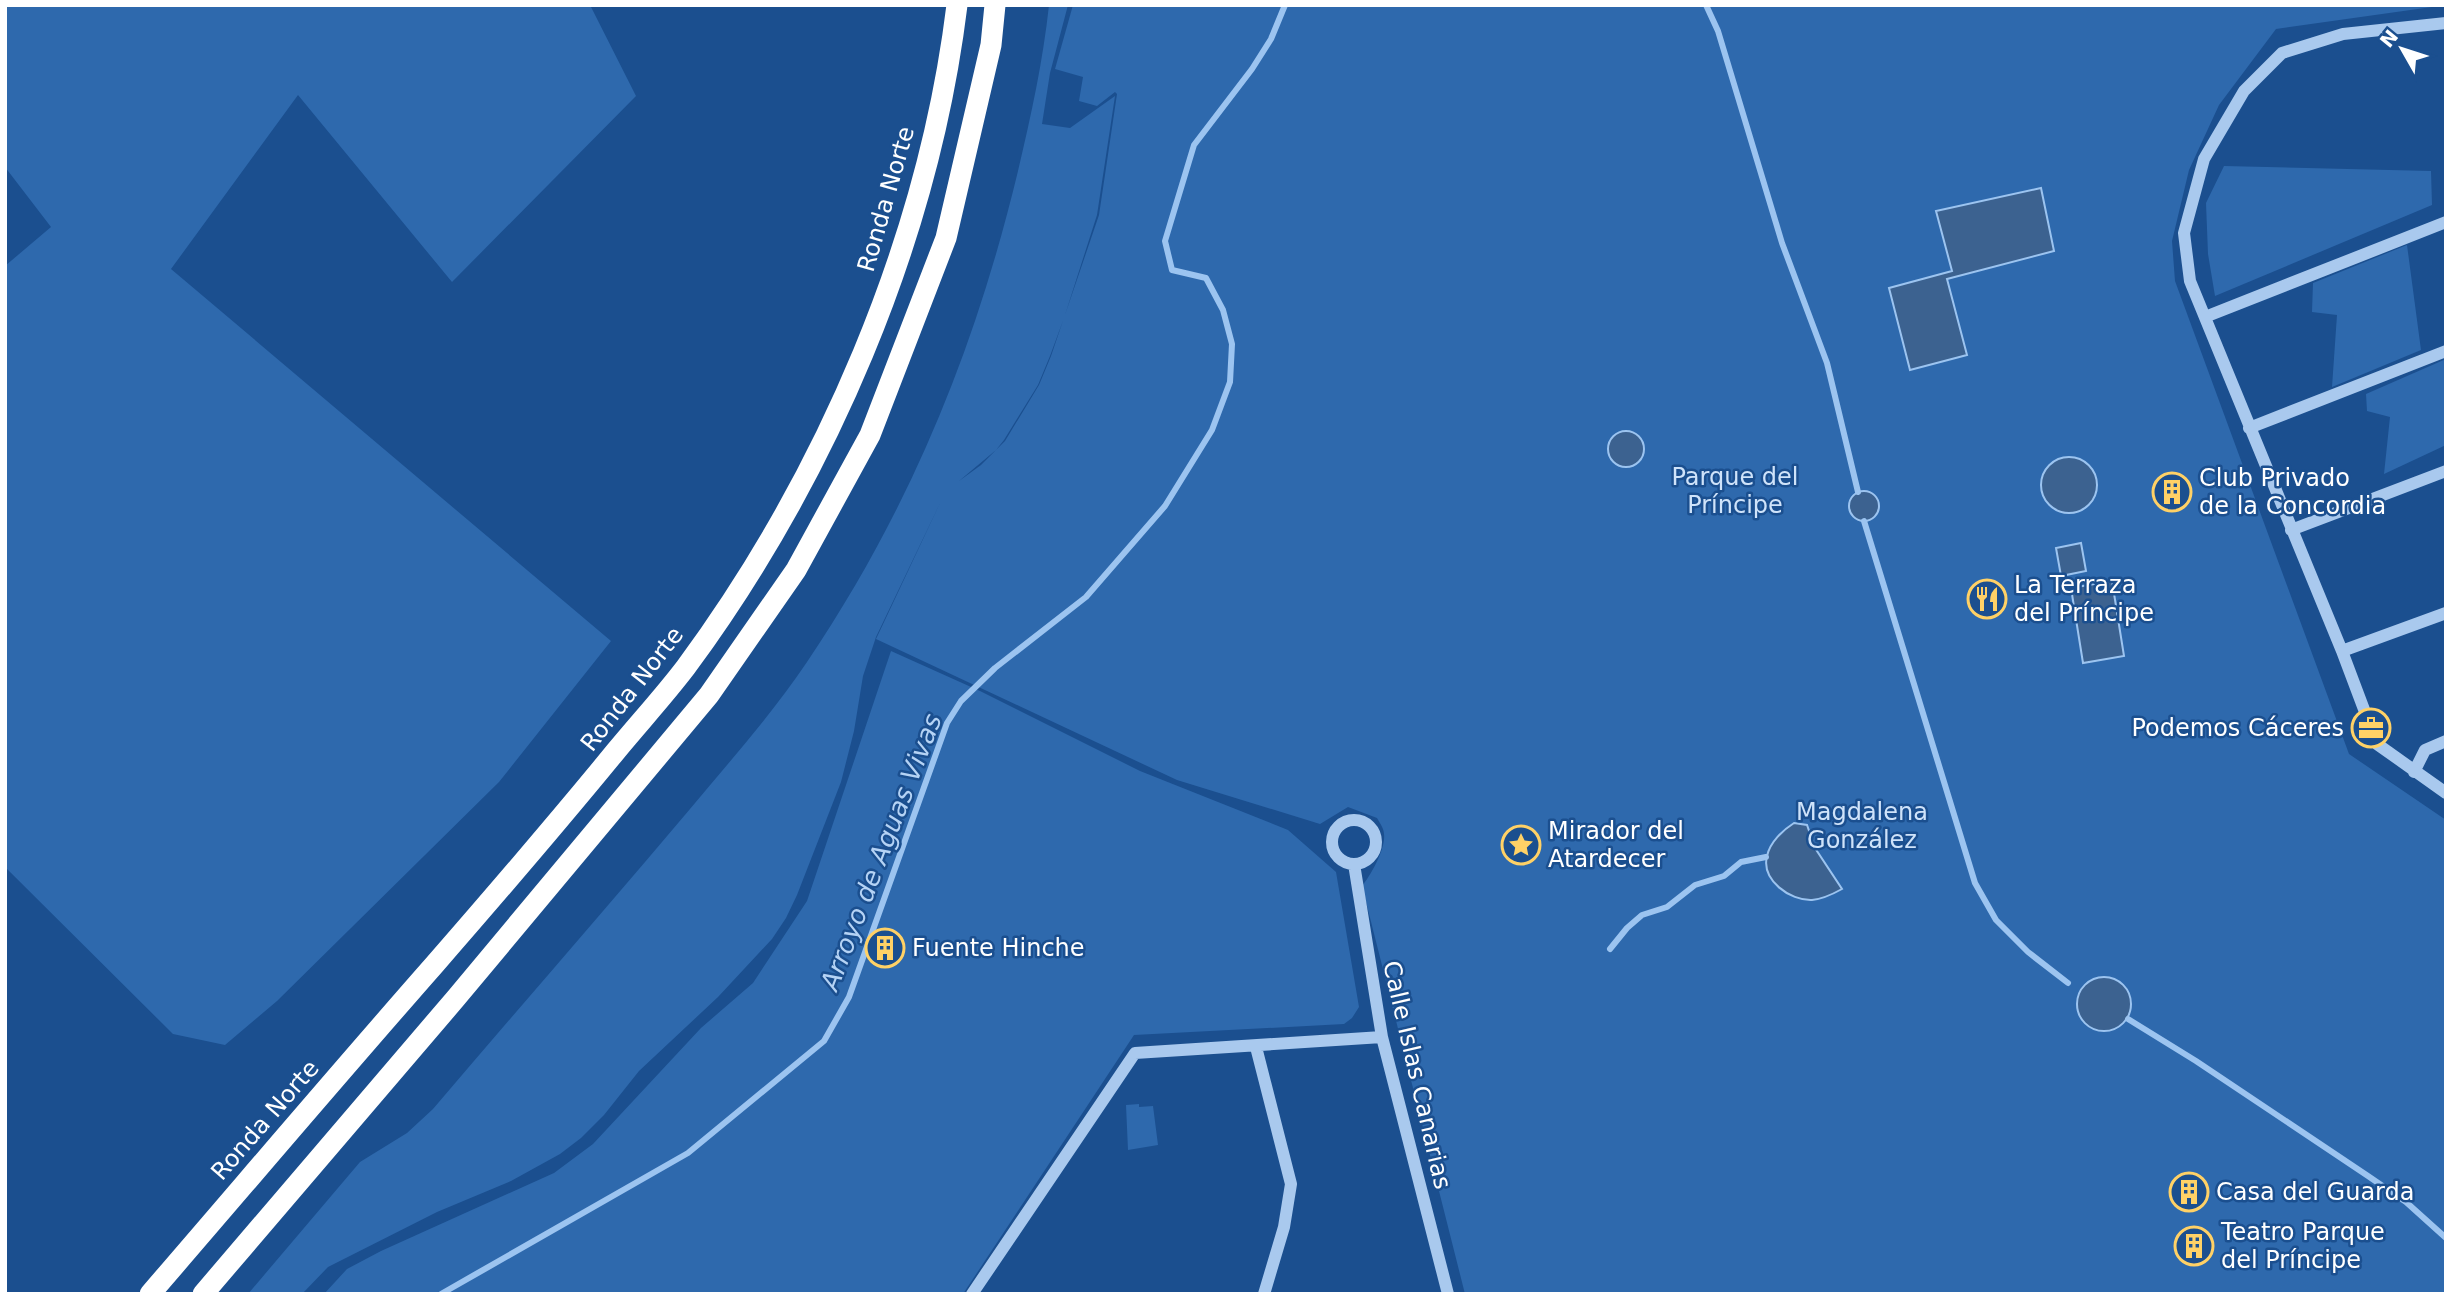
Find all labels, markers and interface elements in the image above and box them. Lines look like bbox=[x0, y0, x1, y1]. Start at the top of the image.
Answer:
north arrow bbox=[2367, 14, 2437, 84]
text: N bbox=[2375, 25, 2402, 51]
street label: Ronda Norte bbox=[852, 123, 920, 275]
park label: Parque del Príncipe bbox=[1671, 463, 1799, 519]
place label: Club Privado de la Concordia bbox=[2199, 464, 2386, 520]
building icon: Club Privado de la Concordia bbox=[2151, 471, 2193, 513]
place label: La Terraza del Príncipe bbox=[2014, 571, 2154, 627]
restaurant icon: La Terraza del Príncipe bbox=[1966, 578, 2008, 620]
street label: Ronda Norte bbox=[575, 621, 689, 757]
office icon: Podemos Cáceres bbox=[2350, 707, 2392, 749]
water label: Arroyo de Aguas Vivas bbox=[814, 709, 948, 996]
place label: Podemos Cáceres bbox=[2131, 714, 2344, 742]
park label: Magdalena González bbox=[1796, 798, 1928, 854]
place label: Mirador del Atardecer bbox=[1548, 817, 1684, 873]
place icon: Mirador del Atardecer bbox=[1500, 824, 1542, 866]
building icon: Fuente Hinche bbox=[864, 927, 906, 969]
place label: Fuente Hinche bbox=[912, 934, 1085, 962]
street label: Calle Islas Canarias bbox=[1377, 958, 1457, 1192]
street label: Ronda Norte bbox=[205, 1054, 325, 1186]
building icon: Casa del Guarda bbox=[2168, 1171, 2210, 1213]
place label: Casa del Guarda bbox=[2216, 1178, 2415, 1206]
place label: Teatro Parque del Príncipe bbox=[2220, 1218, 2385, 1274]
building icon: Teatro Parque del Príncipe bbox=[2173, 1225, 2215, 1267]

